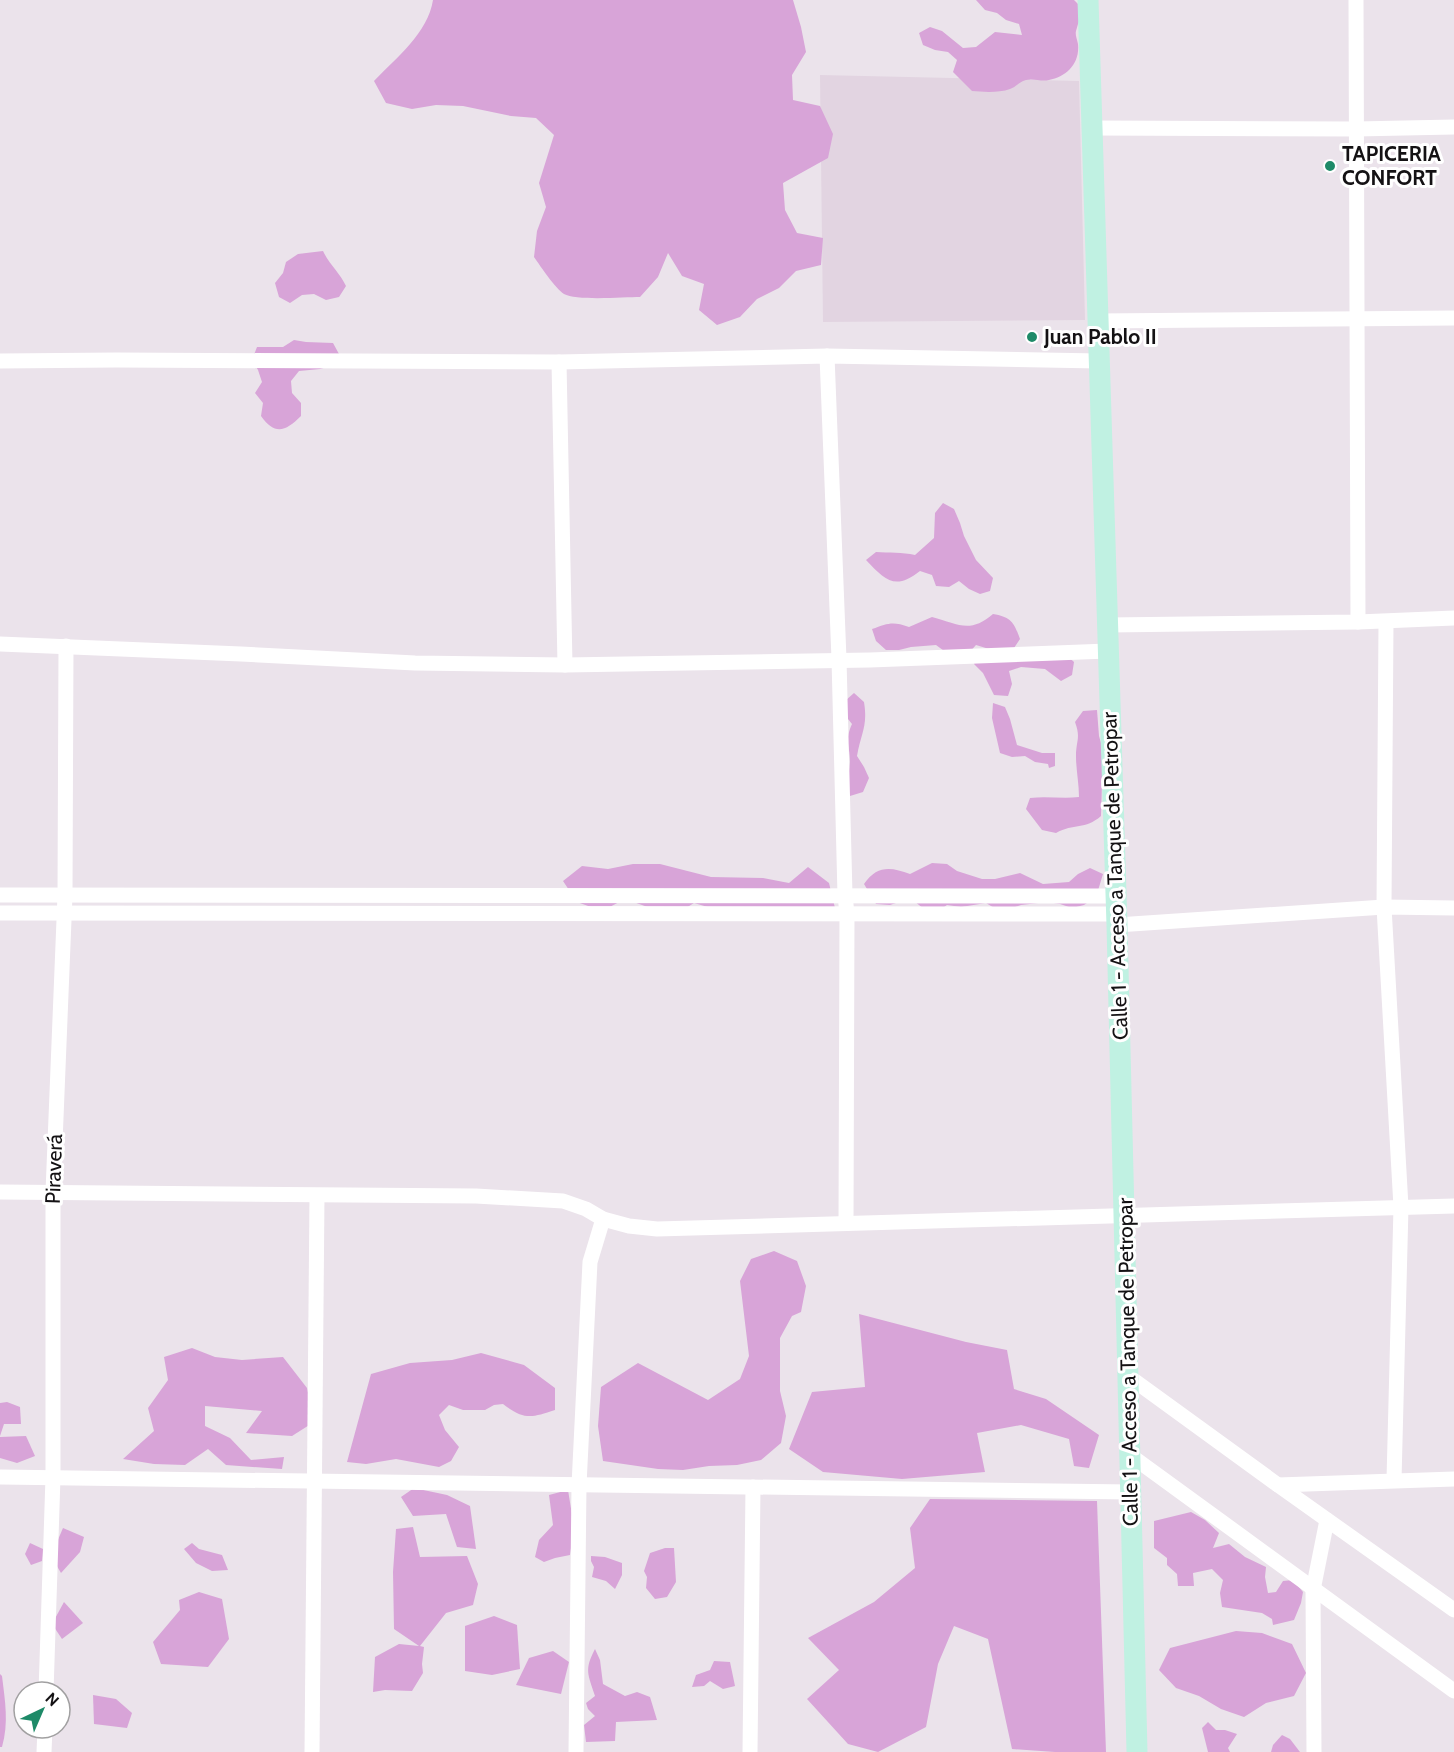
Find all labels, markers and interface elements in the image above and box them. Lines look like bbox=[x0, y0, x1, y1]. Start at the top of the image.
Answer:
place label: TAPICERIA CONFORT bbox=[1342, 141, 1442, 190]
marker: TAPICERIA CONFORT bbox=[1323, 159, 1337, 173]
place label: Juan Pablo II bbox=[1043, 324, 1157, 349]
marker: Juan Pablo II bbox=[1025, 330, 1039, 344]
street label: Calle 1 - Acceso a Tanque de Petropar bbox=[1096, 711, 1133, 1041]
street label: Piraverá bbox=[40, 1134, 67, 1204]
street label: Calle 1 - Acceso a Tanque de Petropar bbox=[1112, 1197, 1143, 1526]
north arrow bbox=[12, 1680, 72, 1740]
text: N bbox=[41, 1689, 63, 1710]

